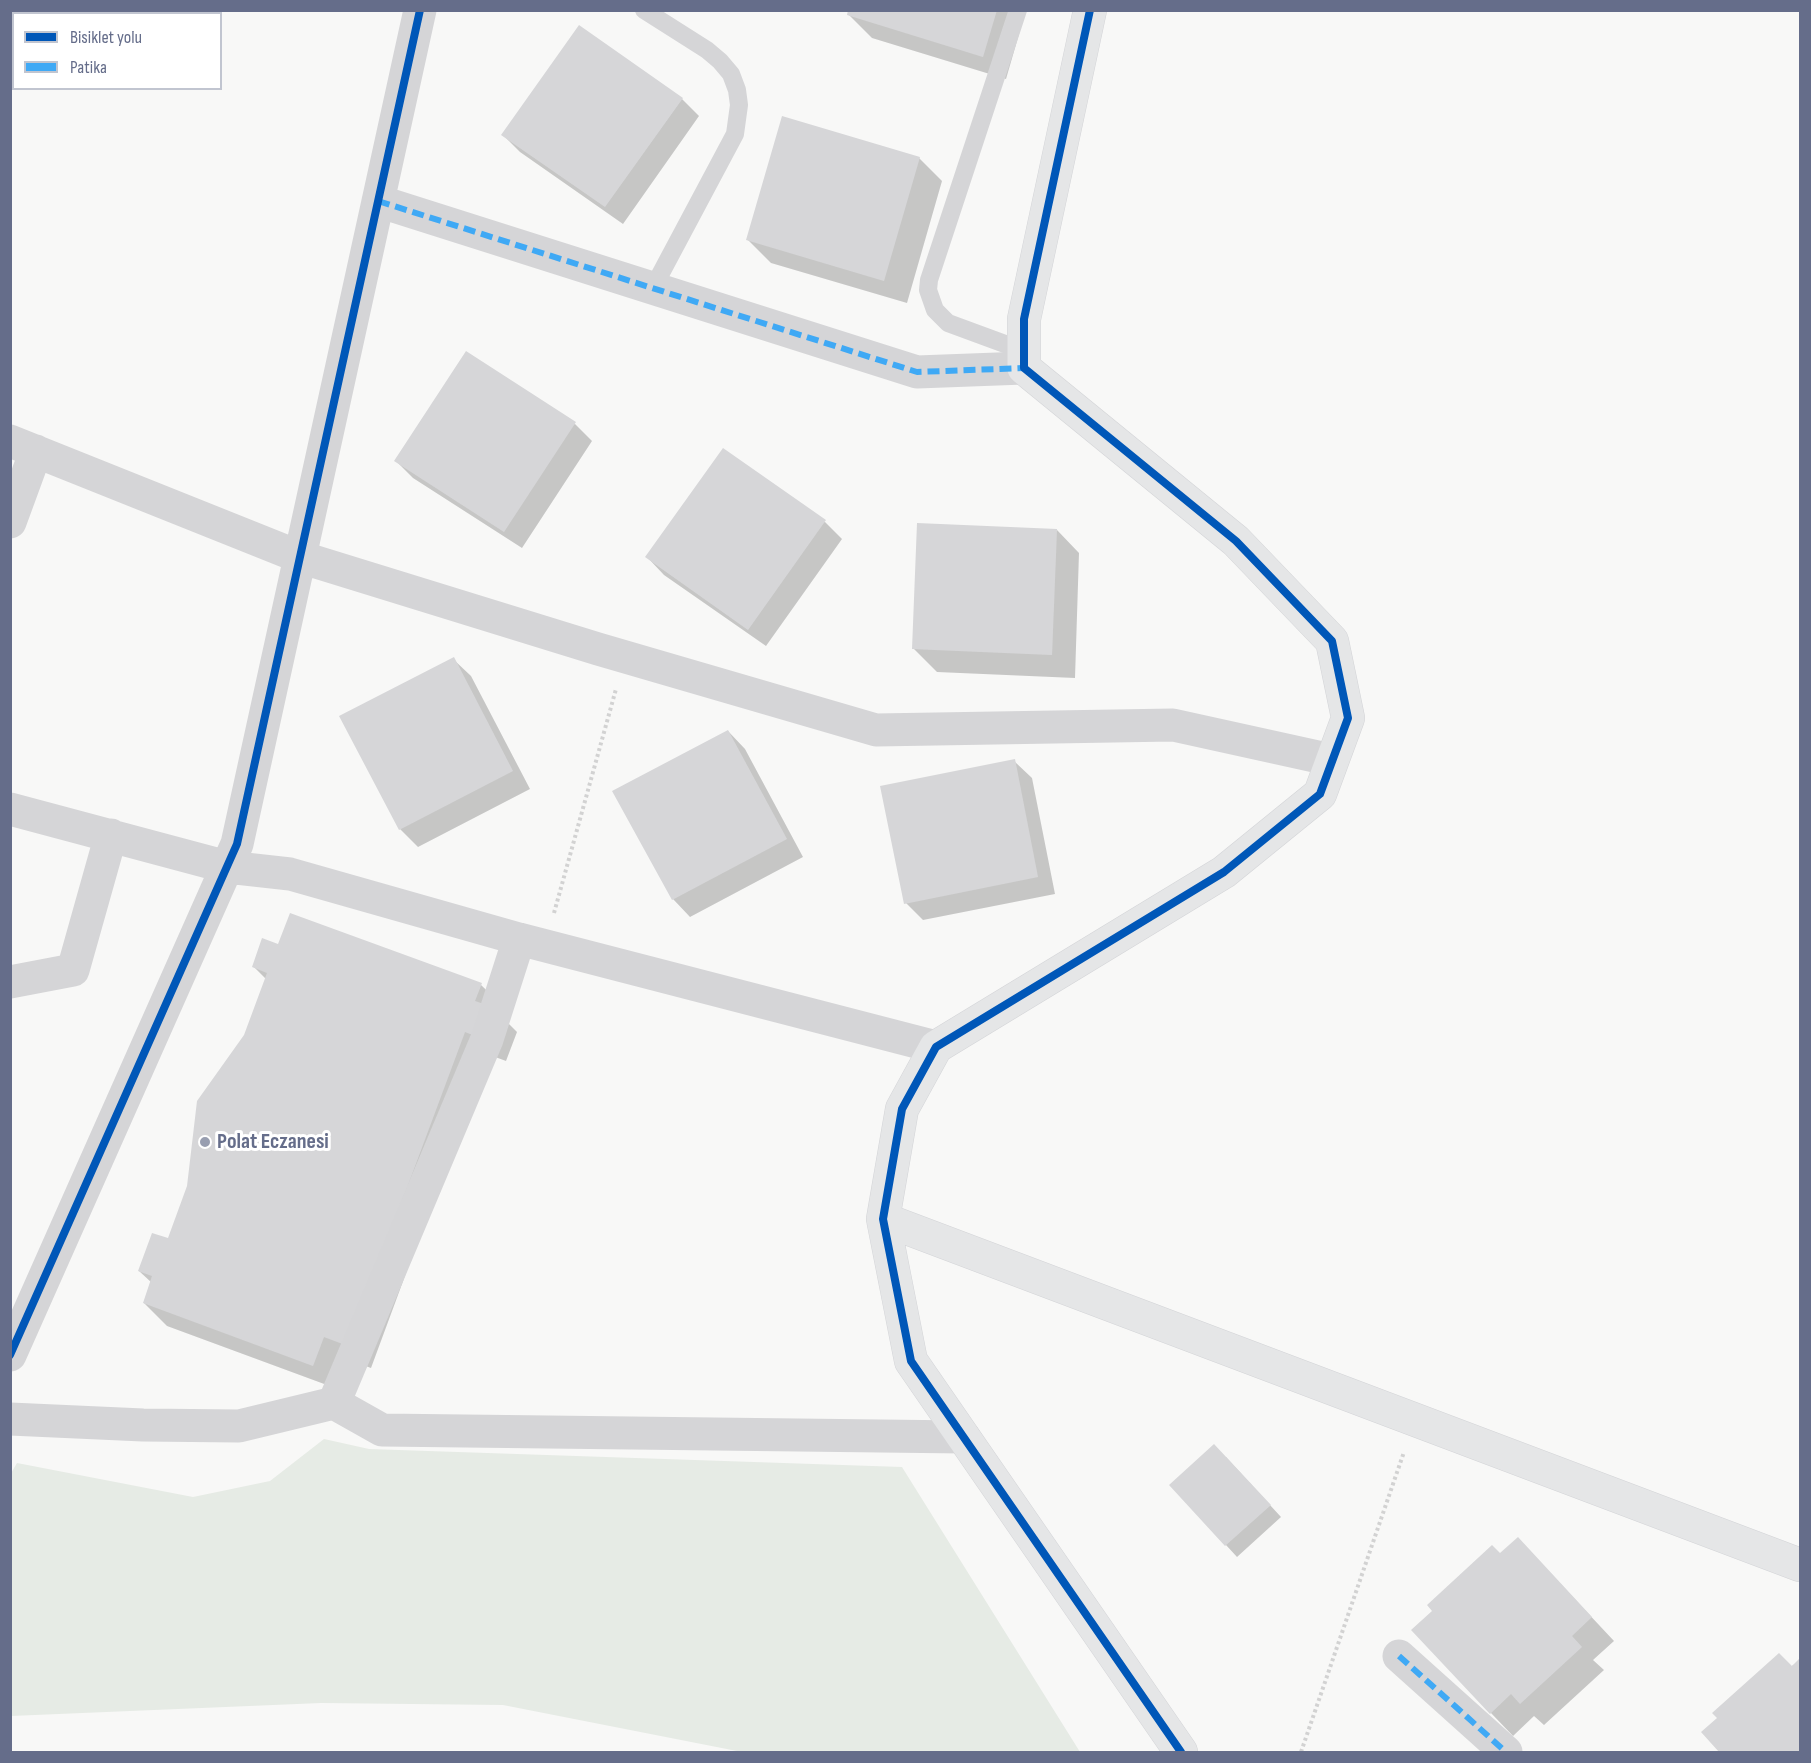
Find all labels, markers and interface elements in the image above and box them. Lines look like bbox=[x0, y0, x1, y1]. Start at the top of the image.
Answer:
legend bbox=[12, 12, 222, 90]
text: Bisiklet yolu bbox=[70, 27, 142, 48]
text: Patika bbox=[70, 57, 107, 78]
place label: Polat Eczanesi bbox=[217, 1129, 329, 1155]
marker: Polat Eczanesi bbox=[198, 1135, 212, 1149]

